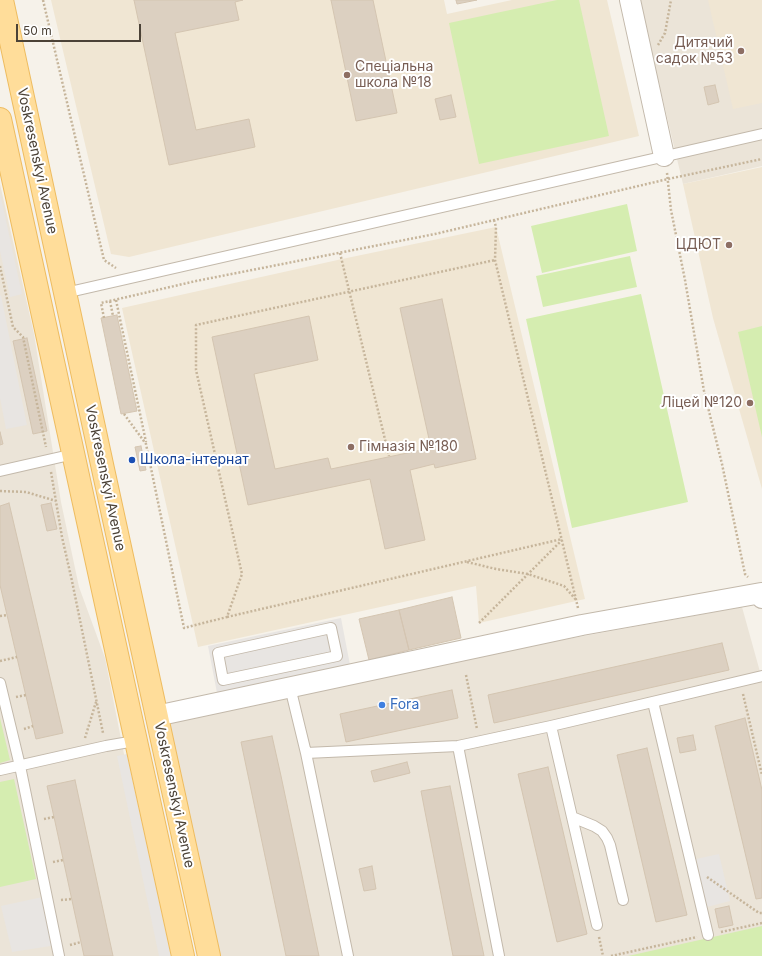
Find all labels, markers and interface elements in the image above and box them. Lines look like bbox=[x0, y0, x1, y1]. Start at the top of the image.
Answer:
scale bar bbox=[18, 16, 143, 42]
text: 50 m bbox=[23, 23, 52, 38]
place label: Дитячий садок №53 bbox=[656, 35, 733, 68]
marker: Дитячий садок №53 bbox=[736, 46, 746, 56]
place label: Спеціальна школа №18 bbox=[355, 59, 433, 92]
marker: Спеціальна школа №18 bbox=[342, 70, 352, 80]
street label: Voskresenskyi Avenue bbox=[13, 86, 61, 236]
place label: ЦДЮТ bbox=[676, 237, 721, 253]
marker: ЦДЮТ bbox=[724, 240, 734, 250]
place label: Ліцей №120 bbox=[661, 395, 742, 411]
marker: Ліцей №120 bbox=[745, 398, 755, 408]
street label: Voskresenskyi Avenue bbox=[81, 403, 129, 553]
place label: Гімназія №180 bbox=[359, 439, 458, 455]
marker: Гімназія №180 bbox=[346, 442, 356, 452]
place label: Школа-інтернат bbox=[140, 452, 249, 468]
marker: Школа-інтернат bbox=[127, 455, 137, 465]
place label: Fora bbox=[390, 697, 419, 713]
marker: Fora bbox=[377, 700, 387, 710]
street label: Voskresenskyi Avenue bbox=[150, 720, 198, 870]

